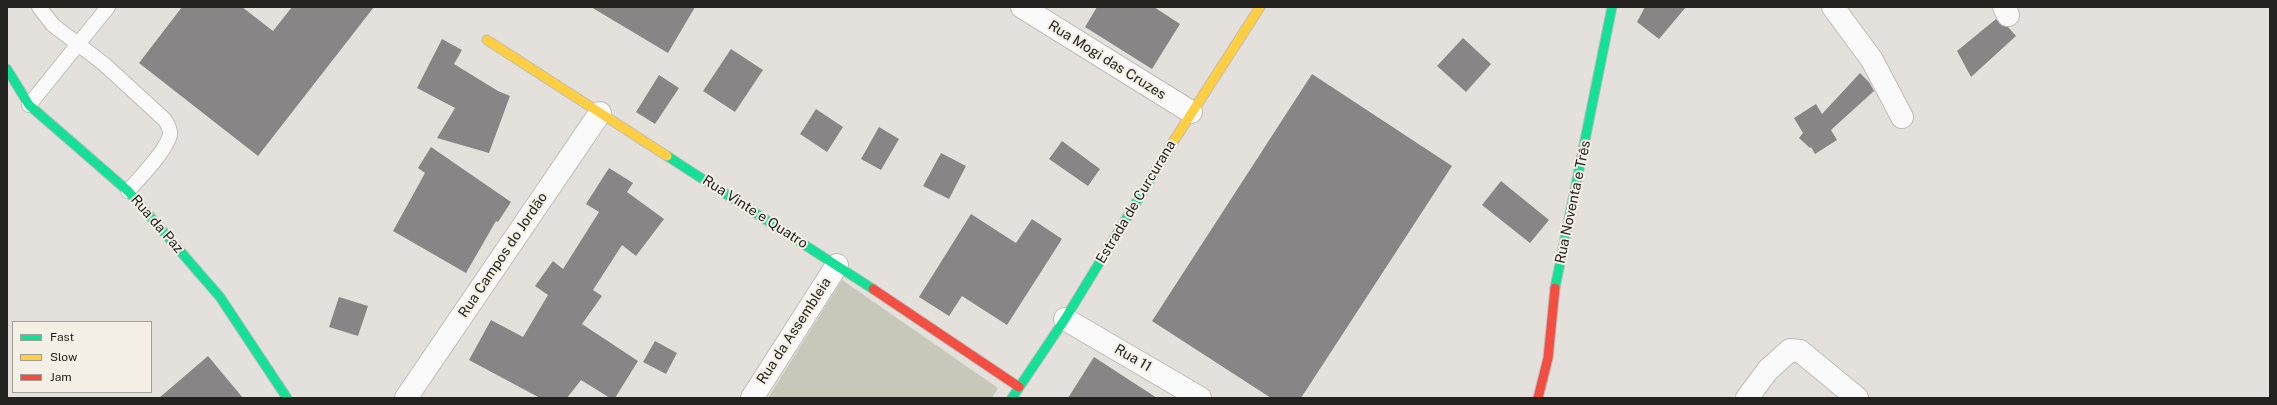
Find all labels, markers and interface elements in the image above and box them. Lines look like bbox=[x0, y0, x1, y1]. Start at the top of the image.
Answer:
street label: Rua Mogi das Cruzes bbox=[1045, 17, 1169, 103]
street label: Estrada de Curcurana bbox=[1093, 137, 1179, 267]
street label: Rua Noventa e Três bbox=[1552, 139, 1594, 265]
street label: Rua Vinte e Quatro bbox=[699, 172, 811, 252]
street label: Rua Campos do Jordão bbox=[455, 189, 551, 321]
street label: Rua da Paz bbox=[127, 192, 187, 256]
street label: Rua da Assembleia bbox=[753, 275, 835, 387]
legend bbox=[12, 321, 152, 393]
text: Fast bbox=[50, 330, 74, 344]
street label: Rua 11 bbox=[1111, 341, 1155, 375]
text: Slow bbox=[50, 350, 77, 364]
text: Jam bbox=[50, 370, 72, 384]

